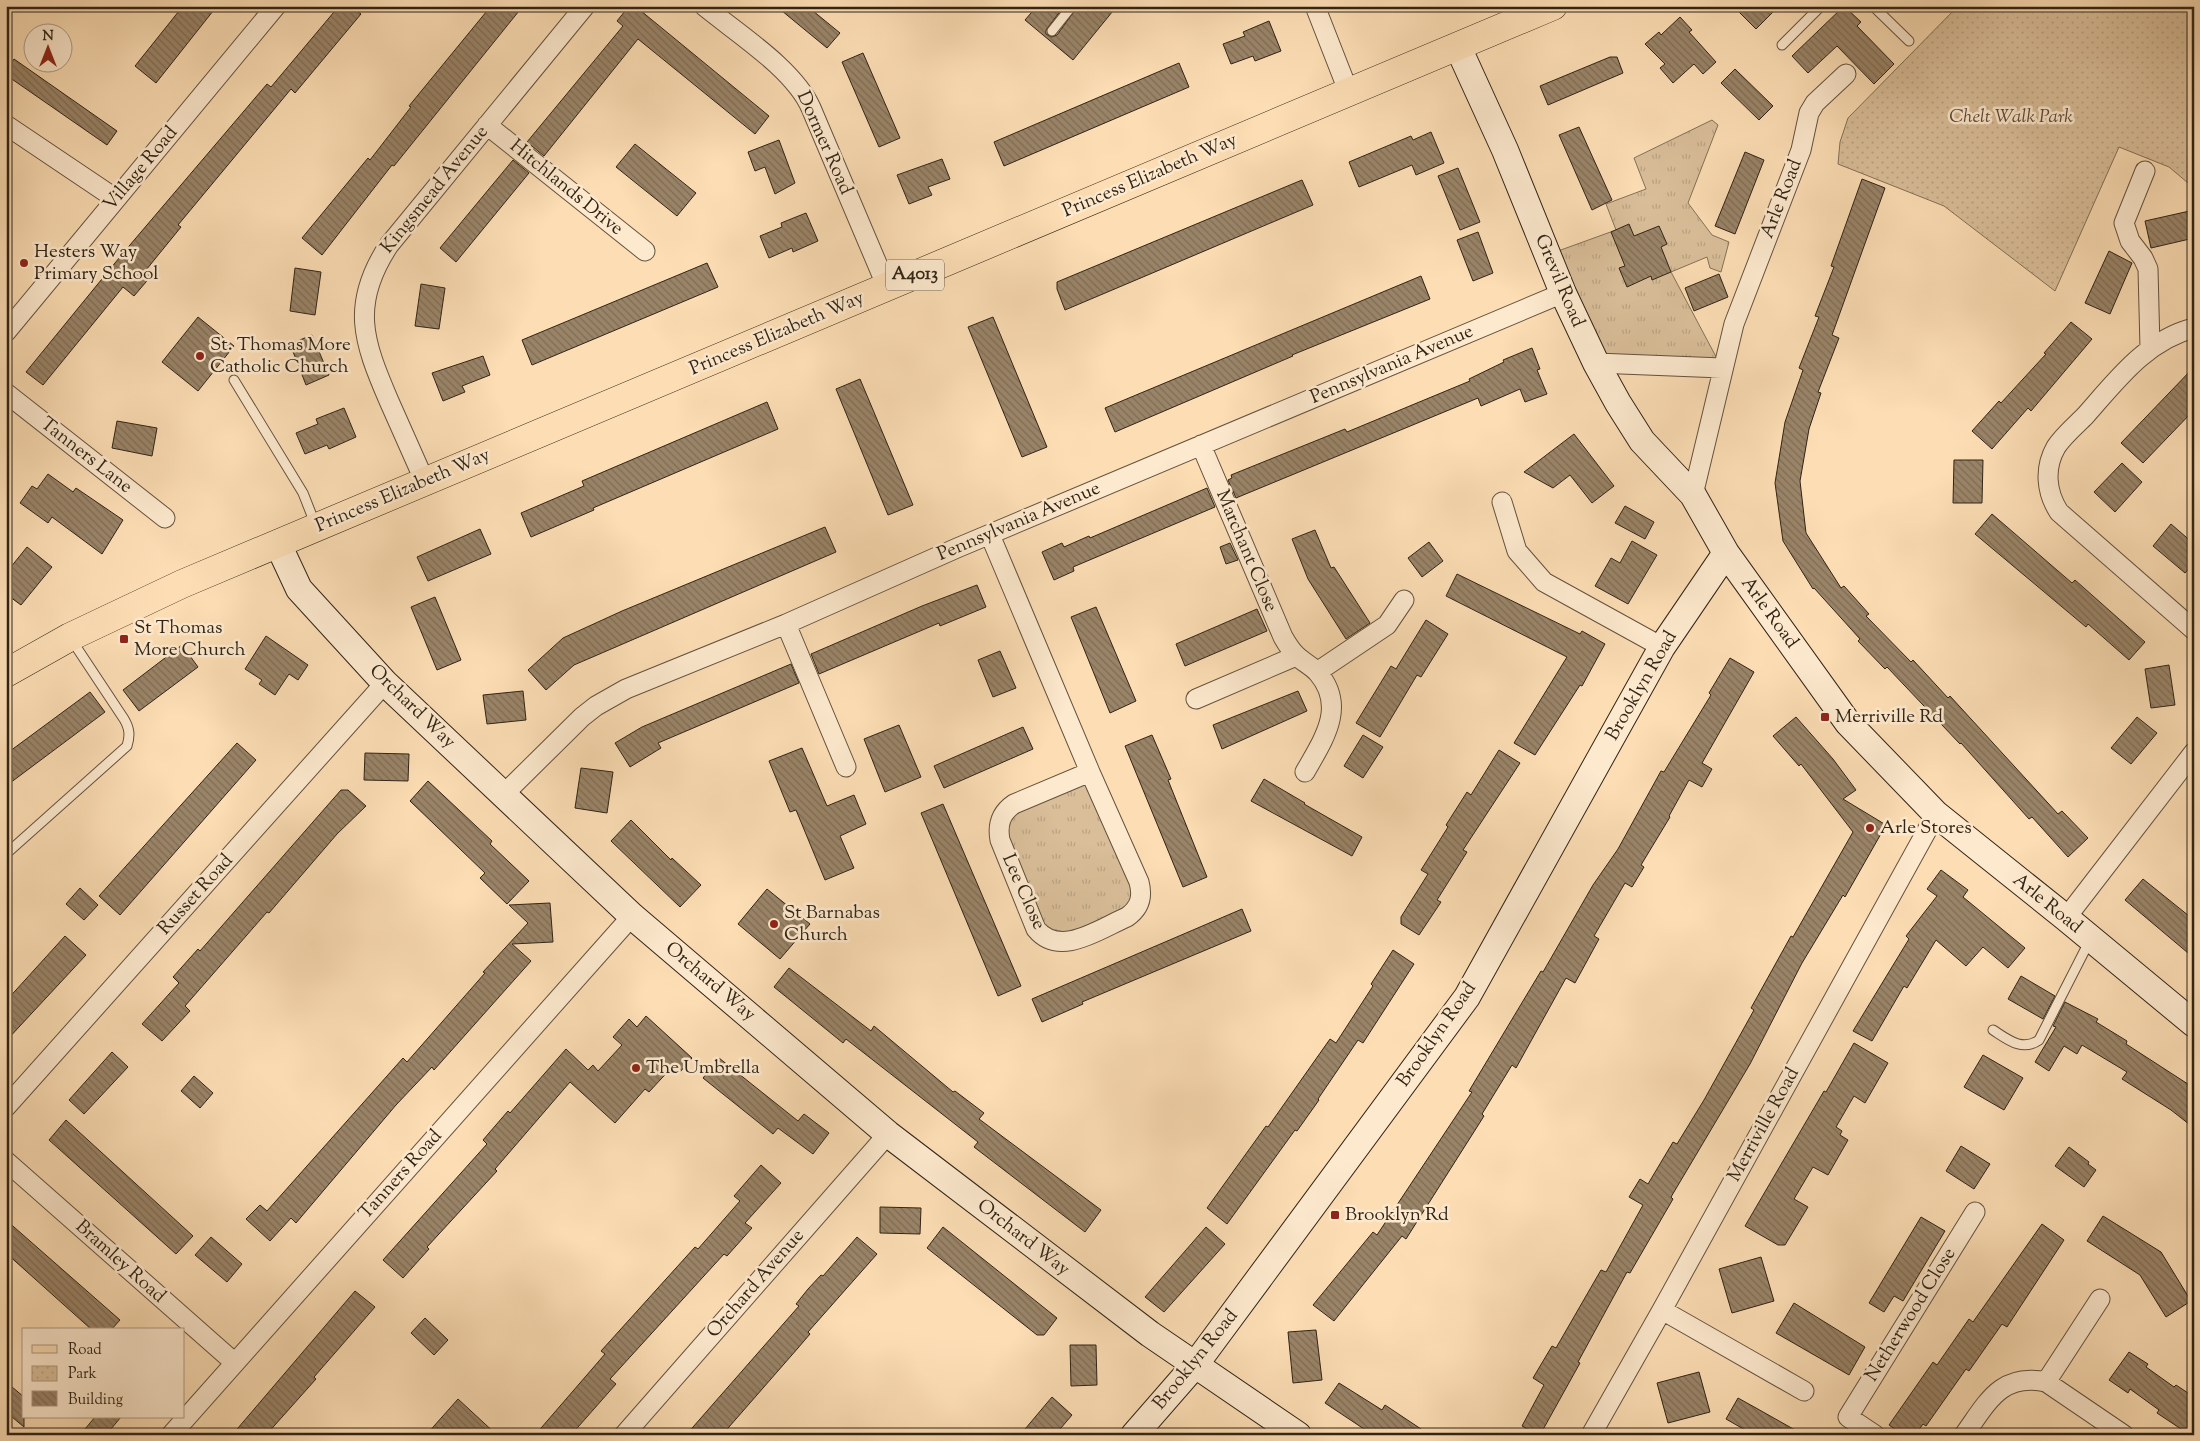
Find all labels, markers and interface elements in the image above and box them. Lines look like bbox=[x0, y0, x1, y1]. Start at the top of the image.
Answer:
north arrow bbox=[22, 22, 72, 72]
text: N bbox=[42, 27, 54, 47]
street label: Dormer Road bbox=[789, 87, 859, 199]
park label: Chelt Walk Park bbox=[1949, 104, 2073, 131]
street label: Village Road bbox=[97, 120, 185, 217]
street label: Kingsmead Avenue bbox=[375, 120, 495, 260]
street label: Princess Elizabeth Way bbox=[1059, 127, 1242, 225]
street label: Hitchlands Drive bbox=[503, 134, 629, 242]
street label: Arle Road bbox=[1755, 155, 1810, 242]
street label: Grevil Road bbox=[1527, 230, 1591, 332]
place label: Hesters Way Primary School bbox=[34, 239, 159, 288]
marker: Hesters Way Primary School bbox=[18, 257, 30, 269]
road number: A4013 bbox=[886, 260, 944, 290]
street label: Princess Elizabeth Way bbox=[686, 285, 869, 383]
street label: Pennsylvania Avenue bbox=[1306, 318, 1478, 412]
place label: St. Thomas More Catholic Church bbox=[210, 332, 351, 381]
marker: St. Thomas More Catholic Church bbox=[194, 350, 206, 362]
street label: Tanners Lane bbox=[34, 411, 138, 501]
street label: Princess Elizabeth Way bbox=[312, 442, 495, 540]
street label: Pennsylvania Avenue bbox=[933, 475, 1105, 569]
street label: Marchant Close bbox=[1208, 486, 1284, 616]
street label: Arle Road bbox=[1734, 572, 1804, 655]
place label: St Thomas More Church bbox=[134, 615, 246, 664]
street label: Brooklyn Road bbox=[1600, 626, 1684, 746]
marker: St Thomas More Church bbox=[118, 633, 130, 645]
street label: Orchard Way bbox=[363, 659, 462, 756]
place label: Merriville Rd bbox=[1835, 704, 1943, 731]
marker: Merriville Rd bbox=[1819, 711, 1831, 723]
place label: Arle Stores bbox=[1880, 815, 1972, 842]
marker: Arle Stores bbox=[1864, 822, 1876, 834]
street label: Russet Road bbox=[152, 848, 240, 942]
street label: Lee Close bbox=[994, 850, 1052, 934]
street label: Arle Road bbox=[2006, 867, 2088, 941]
place label: St Barnabas Church bbox=[784, 900, 880, 949]
marker: St Barnabas Church bbox=[768, 918, 780, 930]
street label: Orchard Way bbox=[659, 936, 762, 1028]
street label: Brooklyn Road bbox=[1391, 977, 1483, 1093]
place label: The Umbrella bbox=[646, 1055, 760, 1082]
marker: The Umbrella bbox=[630, 1062, 642, 1074]
street label: Merriville Road bbox=[1721, 1063, 1807, 1187]
street label: Tanners Road bbox=[353, 1124, 449, 1226]
street label: Orchard Way bbox=[971, 1193, 1076, 1283]
place label: Brooklyn Rd bbox=[1345, 1202, 1449, 1229]
marker: Brooklyn Rd bbox=[1329, 1209, 1341, 1221]
street label: Bramley Road bbox=[69, 1214, 171, 1310]
street label: Orchard Avenue bbox=[701, 1223, 811, 1345]
street label: Netherwood Close bbox=[1859, 1243, 1963, 1387]
street label: Brooklyn Road bbox=[1147, 1304, 1245, 1416]
legend bbox=[22, 1328, 185, 1418]
text: Road bbox=[68, 1340, 102, 1361]
text: Park bbox=[68, 1364, 97, 1385]
text: Building bbox=[68, 1390, 123, 1411]

